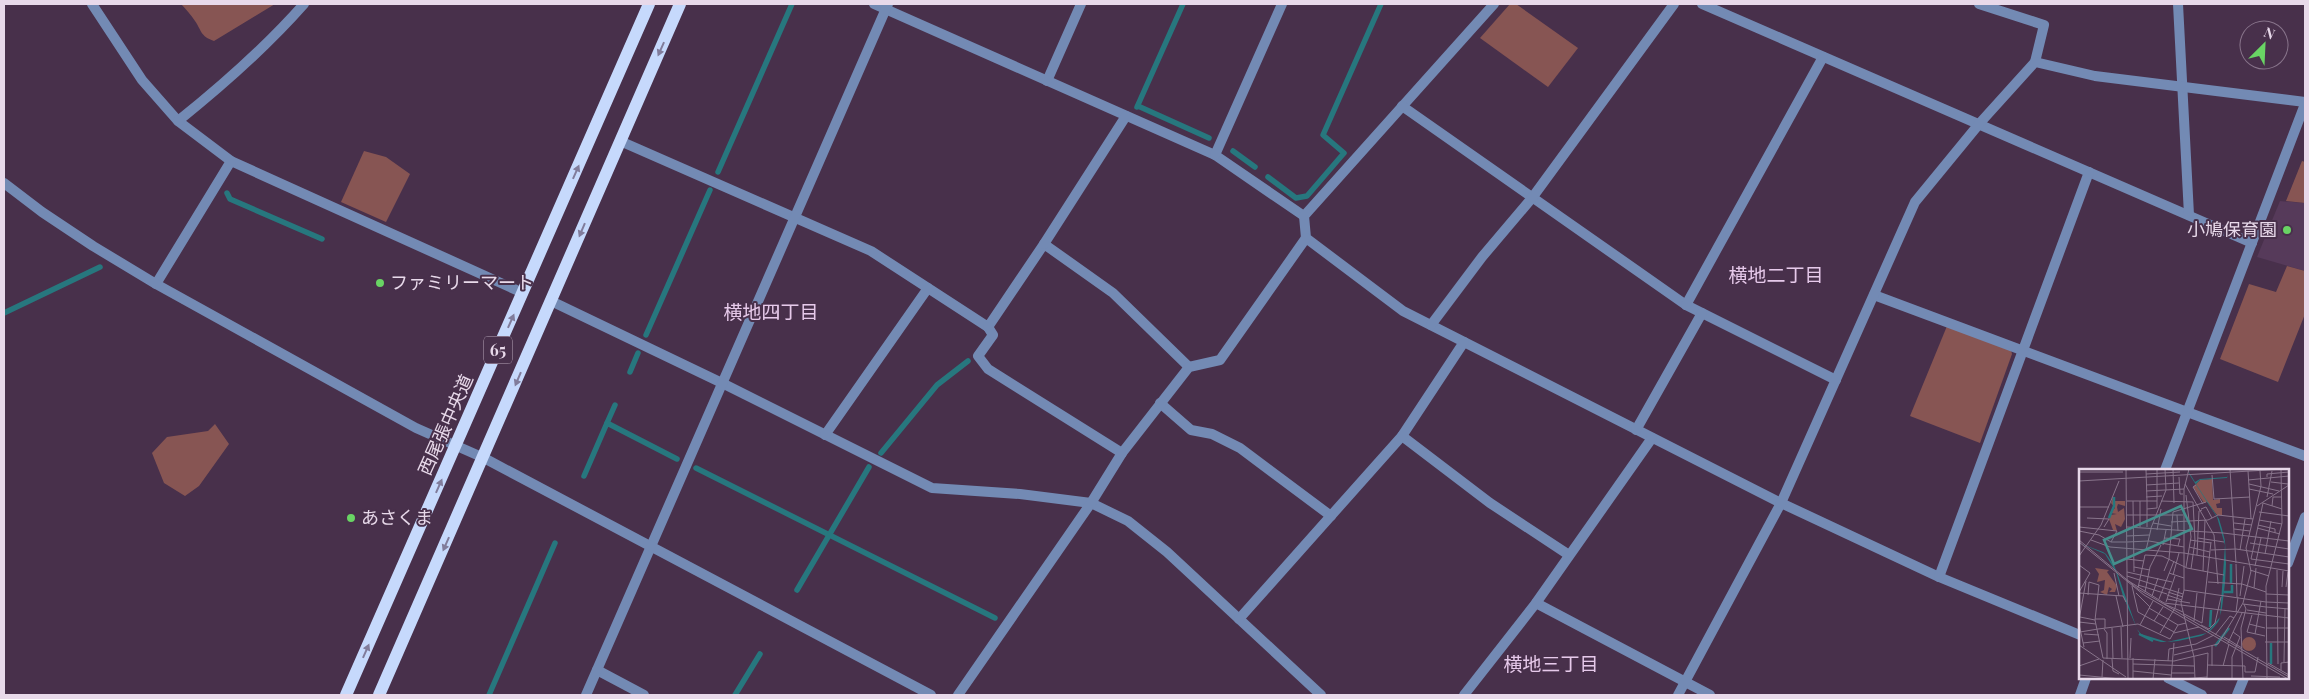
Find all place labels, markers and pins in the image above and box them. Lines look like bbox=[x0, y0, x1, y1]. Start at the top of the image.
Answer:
place label: 小鳩保育園 bbox=[2187, 217, 2277, 241]
marker: 小鳩保育園 bbox=[2281, 224, 2293, 236]
place label: ファミリーマート bbox=[390, 270, 534, 294]
marker: ファミリーマート bbox=[374, 277, 386, 289]
place label: あさくま bbox=[361, 505, 433, 529]
marker: あさくま bbox=[345, 512, 357, 524]

